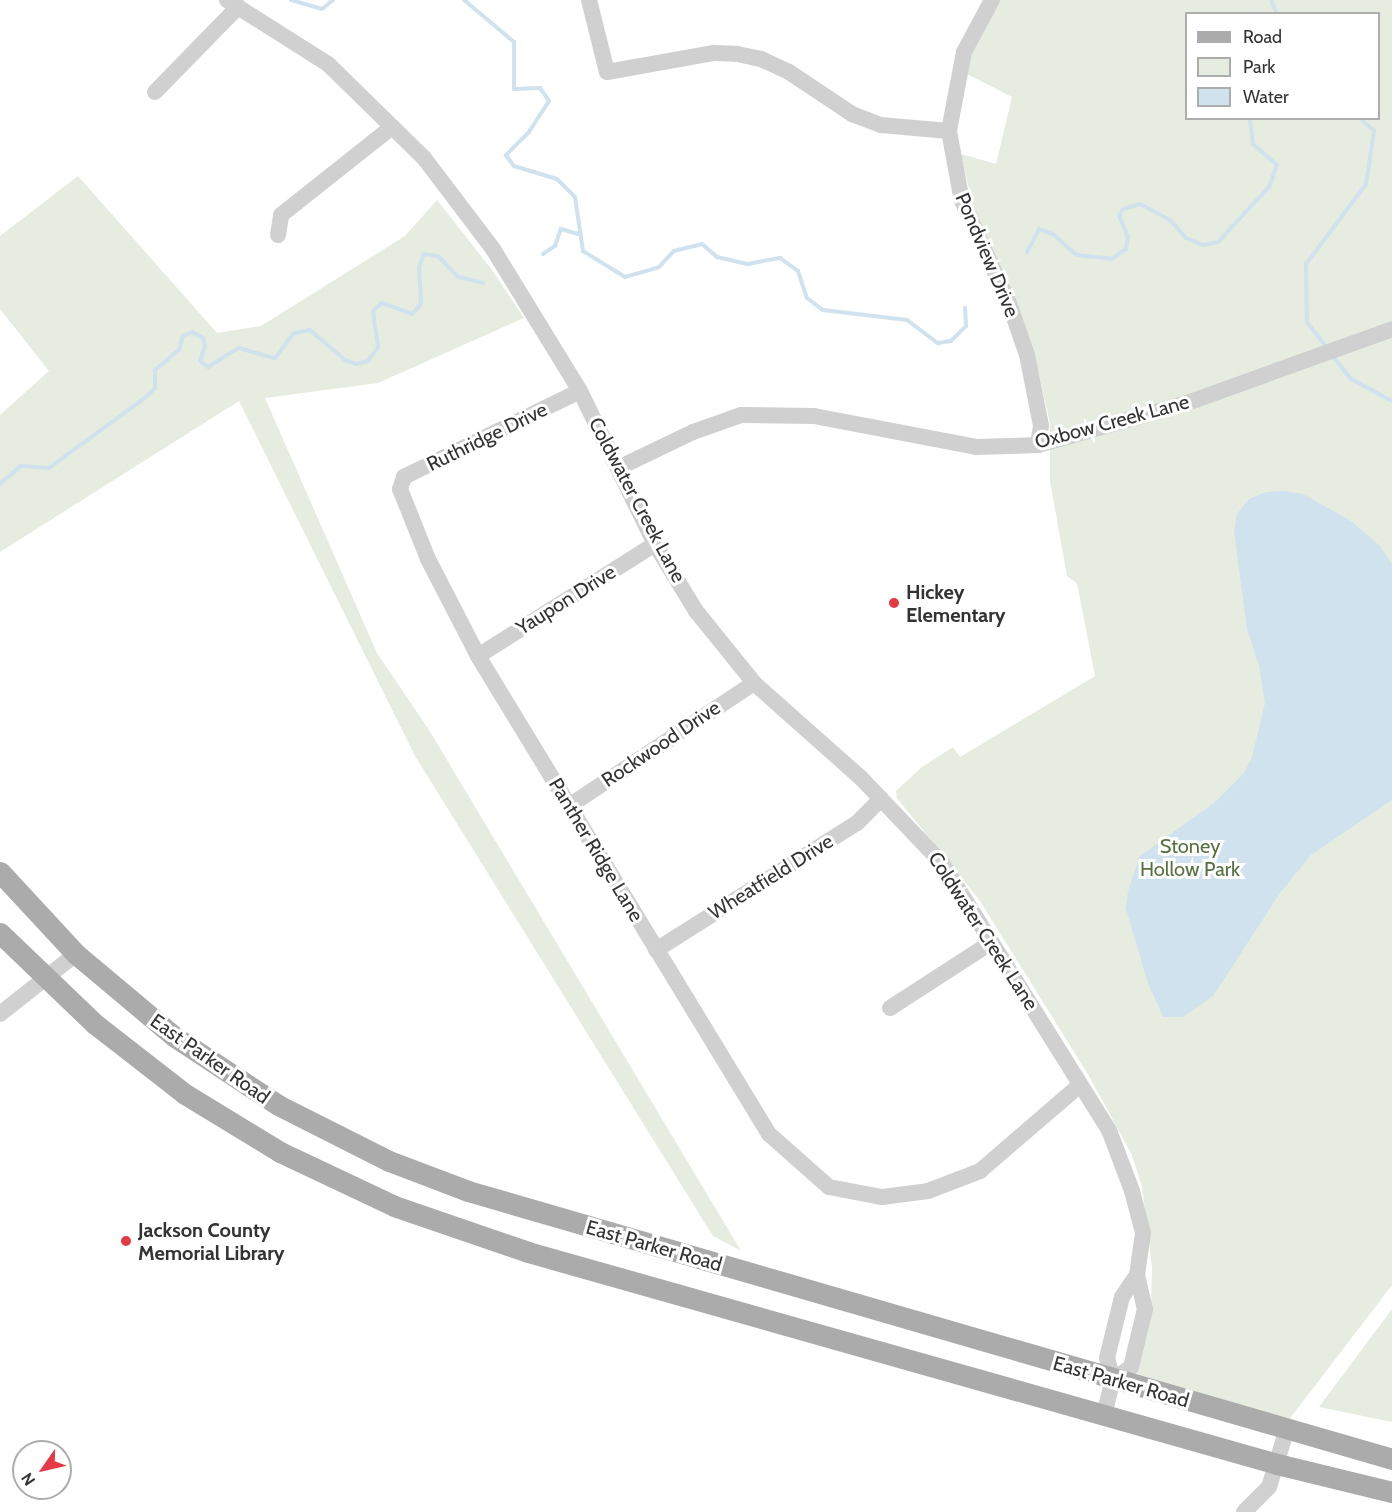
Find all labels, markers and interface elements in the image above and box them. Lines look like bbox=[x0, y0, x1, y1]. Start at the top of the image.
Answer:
legend bbox=[1185, 12, 1380, 120]
text: Road bbox=[1243, 26, 1282, 48]
text: Park bbox=[1243, 56, 1275, 78]
text: Water bbox=[1243, 86, 1289, 108]
street label: Pondview Drive bbox=[950, 189, 1024, 321]
street label: Oxbow Creek Lane bbox=[1032, 390, 1192, 454]
street label: Ruthridge Drive bbox=[423, 397, 551, 477]
street label: Coldwater Creek Lane bbox=[583, 413, 691, 587]
street label: Yaupon Drive bbox=[512, 560, 620, 640]
place label: Hickey Elementary bbox=[906, 580, 1006, 627]
marker: Hickey Elementary bbox=[887, 596, 901, 610]
street label: Rockwood Drive bbox=[597, 696, 725, 792]
street label: Panther Ridge Lane bbox=[544, 774, 648, 926]
street label: Wheatfield Drive bbox=[704, 829, 838, 925]
park label: Stoney Hollow Park bbox=[1140, 834, 1240, 881]
street label: Coldwater Creek Lane bbox=[923, 848, 1043, 1014]
street label: East Parker Road bbox=[146, 1009, 274, 1109]
street label: East Parker Road bbox=[583, 1215, 725, 1277]
place label: Jackson County Memorial Library bbox=[138, 1218, 285, 1265]
marker: Jackson County Memorial Library bbox=[119, 1234, 133, 1248]
street label: East Parker Road bbox=[1050, 1351, 1192, 1413]
north arrow bbox=[12, 1440, 72, 1500]
text: N bbox=[17, 1469, 39, 1489]

